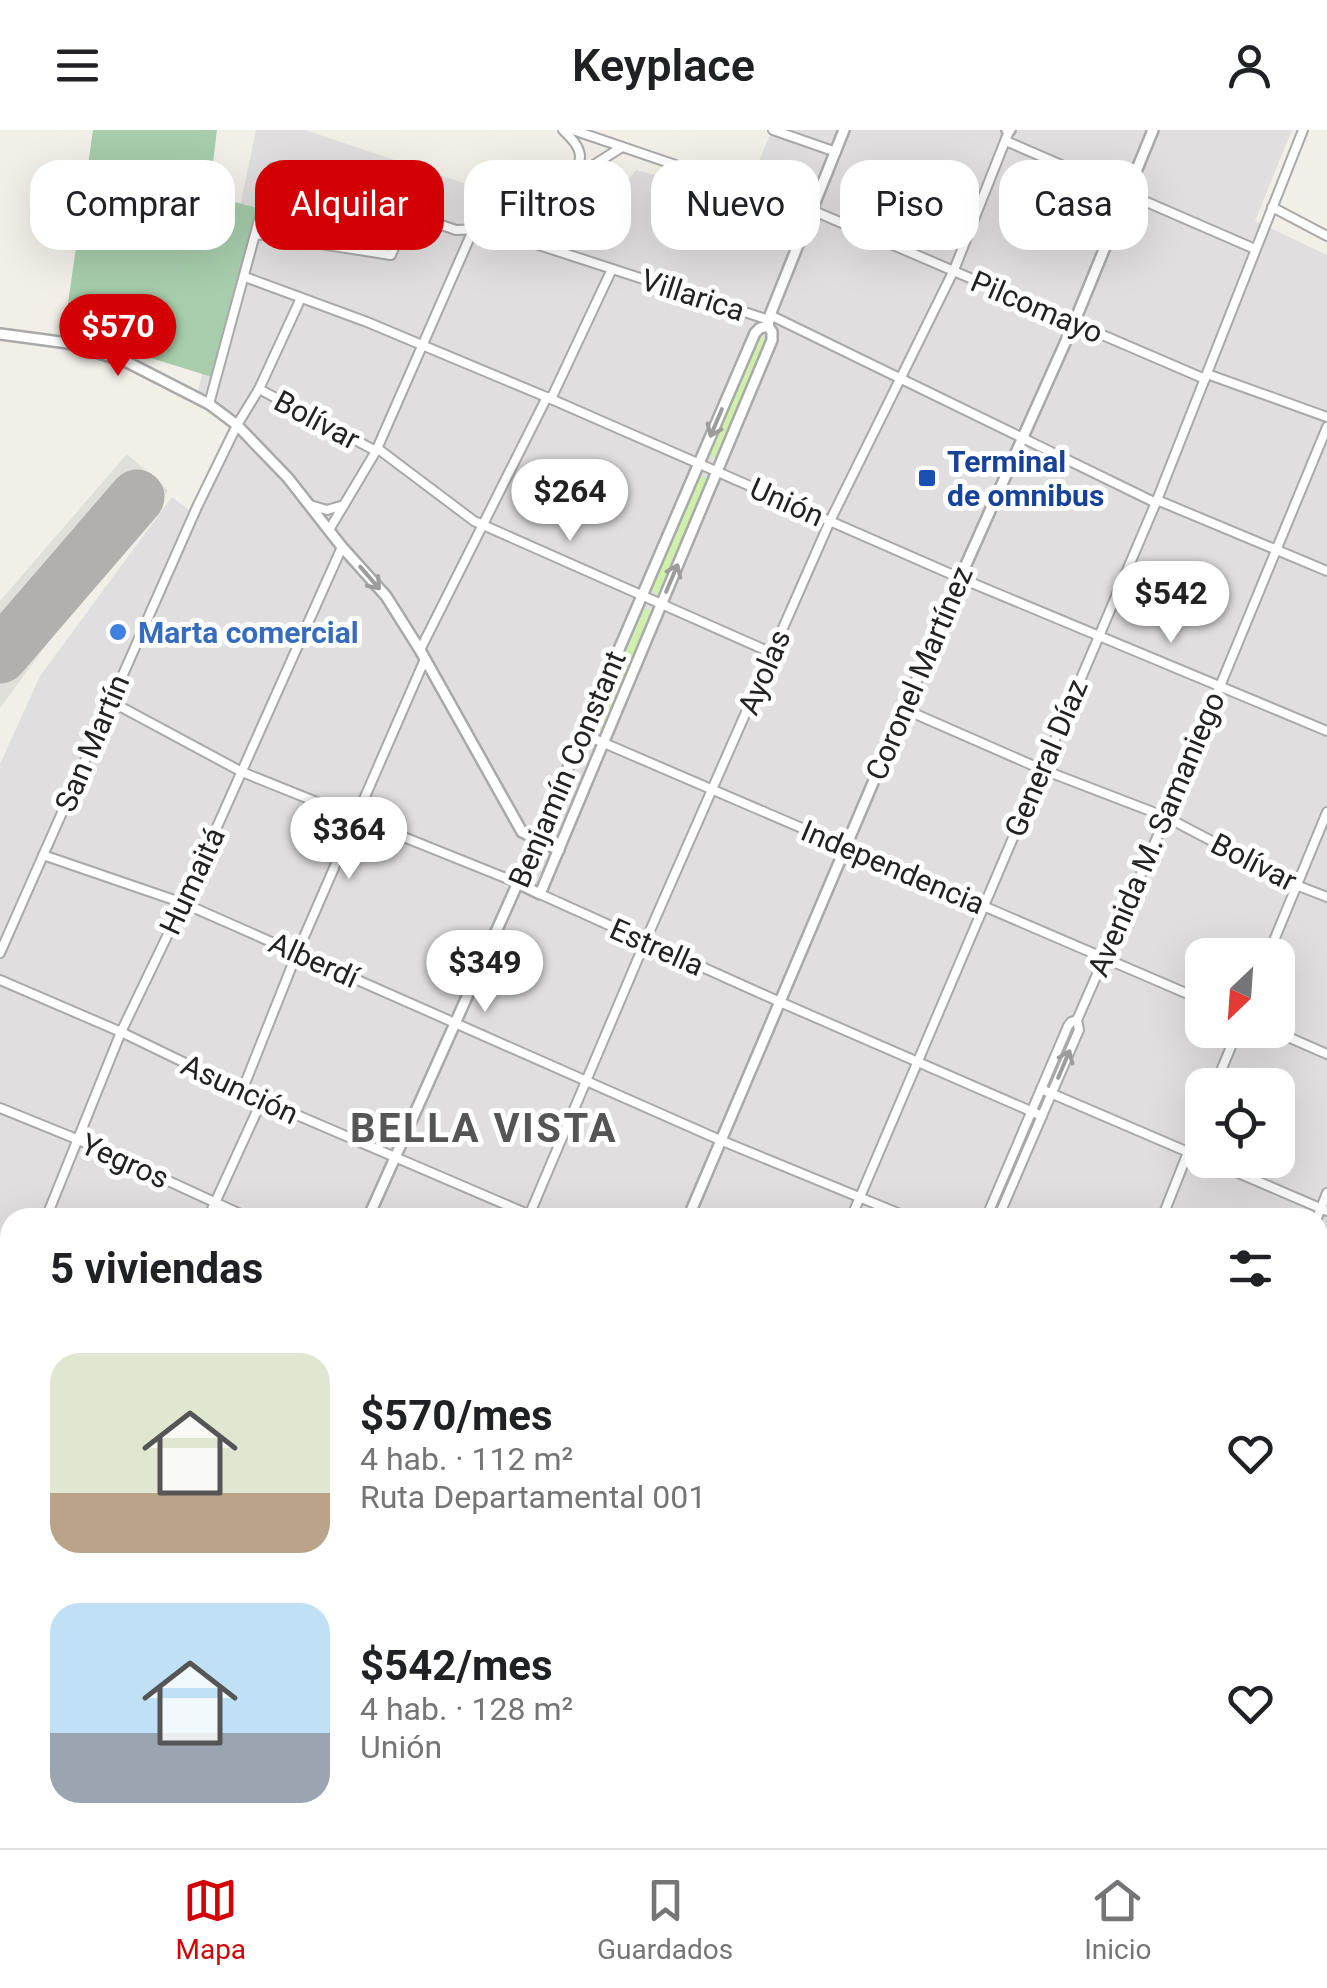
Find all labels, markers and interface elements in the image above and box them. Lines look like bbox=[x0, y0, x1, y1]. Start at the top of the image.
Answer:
icon: menu bbox=[50, 38, 105, 93]
icon: person bbox=[1222, 38, 1277, 93]
text: Keyplace bbox=[572, 39, 755, 92]
chip: Comprar bbox=[30, 160, 235, 250]
chip: Alquilar bbox=[255, 160, 444, 250]
chip: Filtros bbox=[464, 160, 631, 250]
chip: Nuevo bbox=[651, 160, 820, 250]
chip: Piso bbox=[840, 160, 979, 250]
chip: Casa bbox=[999, 160, 1148, 250]
street label: Villarica bbox=[637, 262, 749, 328]
street label: Pilcomayo bbox=[966, 264, 1108, 350]
pin: $570 bbox=[59, 294, 177, 379]
text: $570 bbox=[81, 307, 155, 345]
street label: Bolívar bbox=[268, 383, 366, 457]
one-way arrow bbox=[706, 407, 724, 438]
place label: Terminal de omnibus bbox=[947, 444, 1104, 513]
pin: $264 bbox=[511, 459, 629, 544]
marker: Terminal de omnibus bbox=[916, 467, 938, 489]
street label: Unión bbox=[745, 470, 829, 534]
text: $264 bbox=[533, 472, 607, 510]
street label: Coronel Martínez bbox=[858, 561, 980, 785]
pin: $542 bbox=[1112, 561, 1230, 646]
one-way arrow bbox=[665, 563, 683, 593]
one-way arrow bbox=[358, 565, 381, 590]
text: $542 bbox=[1134, 574, 1208, 612]
place label: Marta comercial bbox=[138, 615, 359, 650]
marker: Marta comercial bbox=[107, 621, 129, 643]
street label: Ayolas bbox=[730, 624, 798, 720]
street label: Benjamín Constant bbox=[501, 645, 633, 893]
street label: San Martín bbox=[47, 669, 137, 817]
street label: General Díaz bbox=[997, 674, 1095, 842]
street label: Avenida M. Samaniego bbox=[1080, 686, 1232, 982]
pin: $364 bbox=[290, 797, 408, 882]
text: $364 bbox=[312, 810, 386, 848]
street label: Independencia bbox=[796, 813, 990, 921]
street label: Humaitá bbox=[152, 822, 232, 940]
street label: Bolívar bbox=[1205, 826, 1303, 898]
street label: Estrella bbox=[605, 911, 709, 983]
street label: Alberdí bbox=[264, 925, 365, 996]
pin: $349 bbox=[426, 930, 544, 1015]
north arrow bbox=[1185, 938, 1295, 1048]
map controls bbox=[1185, 938, 1295, 1178]
text: $349 bbox=[448, 943, 522, 981]
street label: Asunción bbox=[176, 1047, 304, 1131]
one-way arrow bbox=[1057, 1049, 1075, 1080]
button: locate bbox=[1185, 1068, 1295, 1178]
district label: BELLA VISTA bbox=[350, 1105, 618, 1152]
street label: Yegros bbox=[76, 1126, 174, 1196]
icon: filters bbox=[1223, 1241, 1278, 1296]
text: 5 viviendas bbox=[50, 1244, 263, 1293]
text: $570/mes bbox=[360, 1391, 553, 1440]
icon: home bbox=[130, 1393, 250, 1513]
icon: heart bbox=[1223, 1426, 1278, 1481]
text: 4 hab. · 112 m² bbox=[360, 1440, 573, 1478]
text: Ruta Departamental 001 bbox=[360, 1478, 706, 1516]
text: $542/mes bbox=[360, 1641, 553, 1690]
icon: home bbox=[130, 1643, 250, 1763]
icon: heart bbox=[1223, 1676, 1278, 1731]
text: 4 hab. · 128 m² bbox=[360, 1690, 573, 1728]
text: Unión bbox=[360, 1728, 442, 1766]
tab: Mapa bbox=[175, 1873, 246, 1966]
tab: Guardados bbox=[597, 1873, 733, 1966]
tab: Inicio bbox=[1084, 1873, 1152, 1966]

